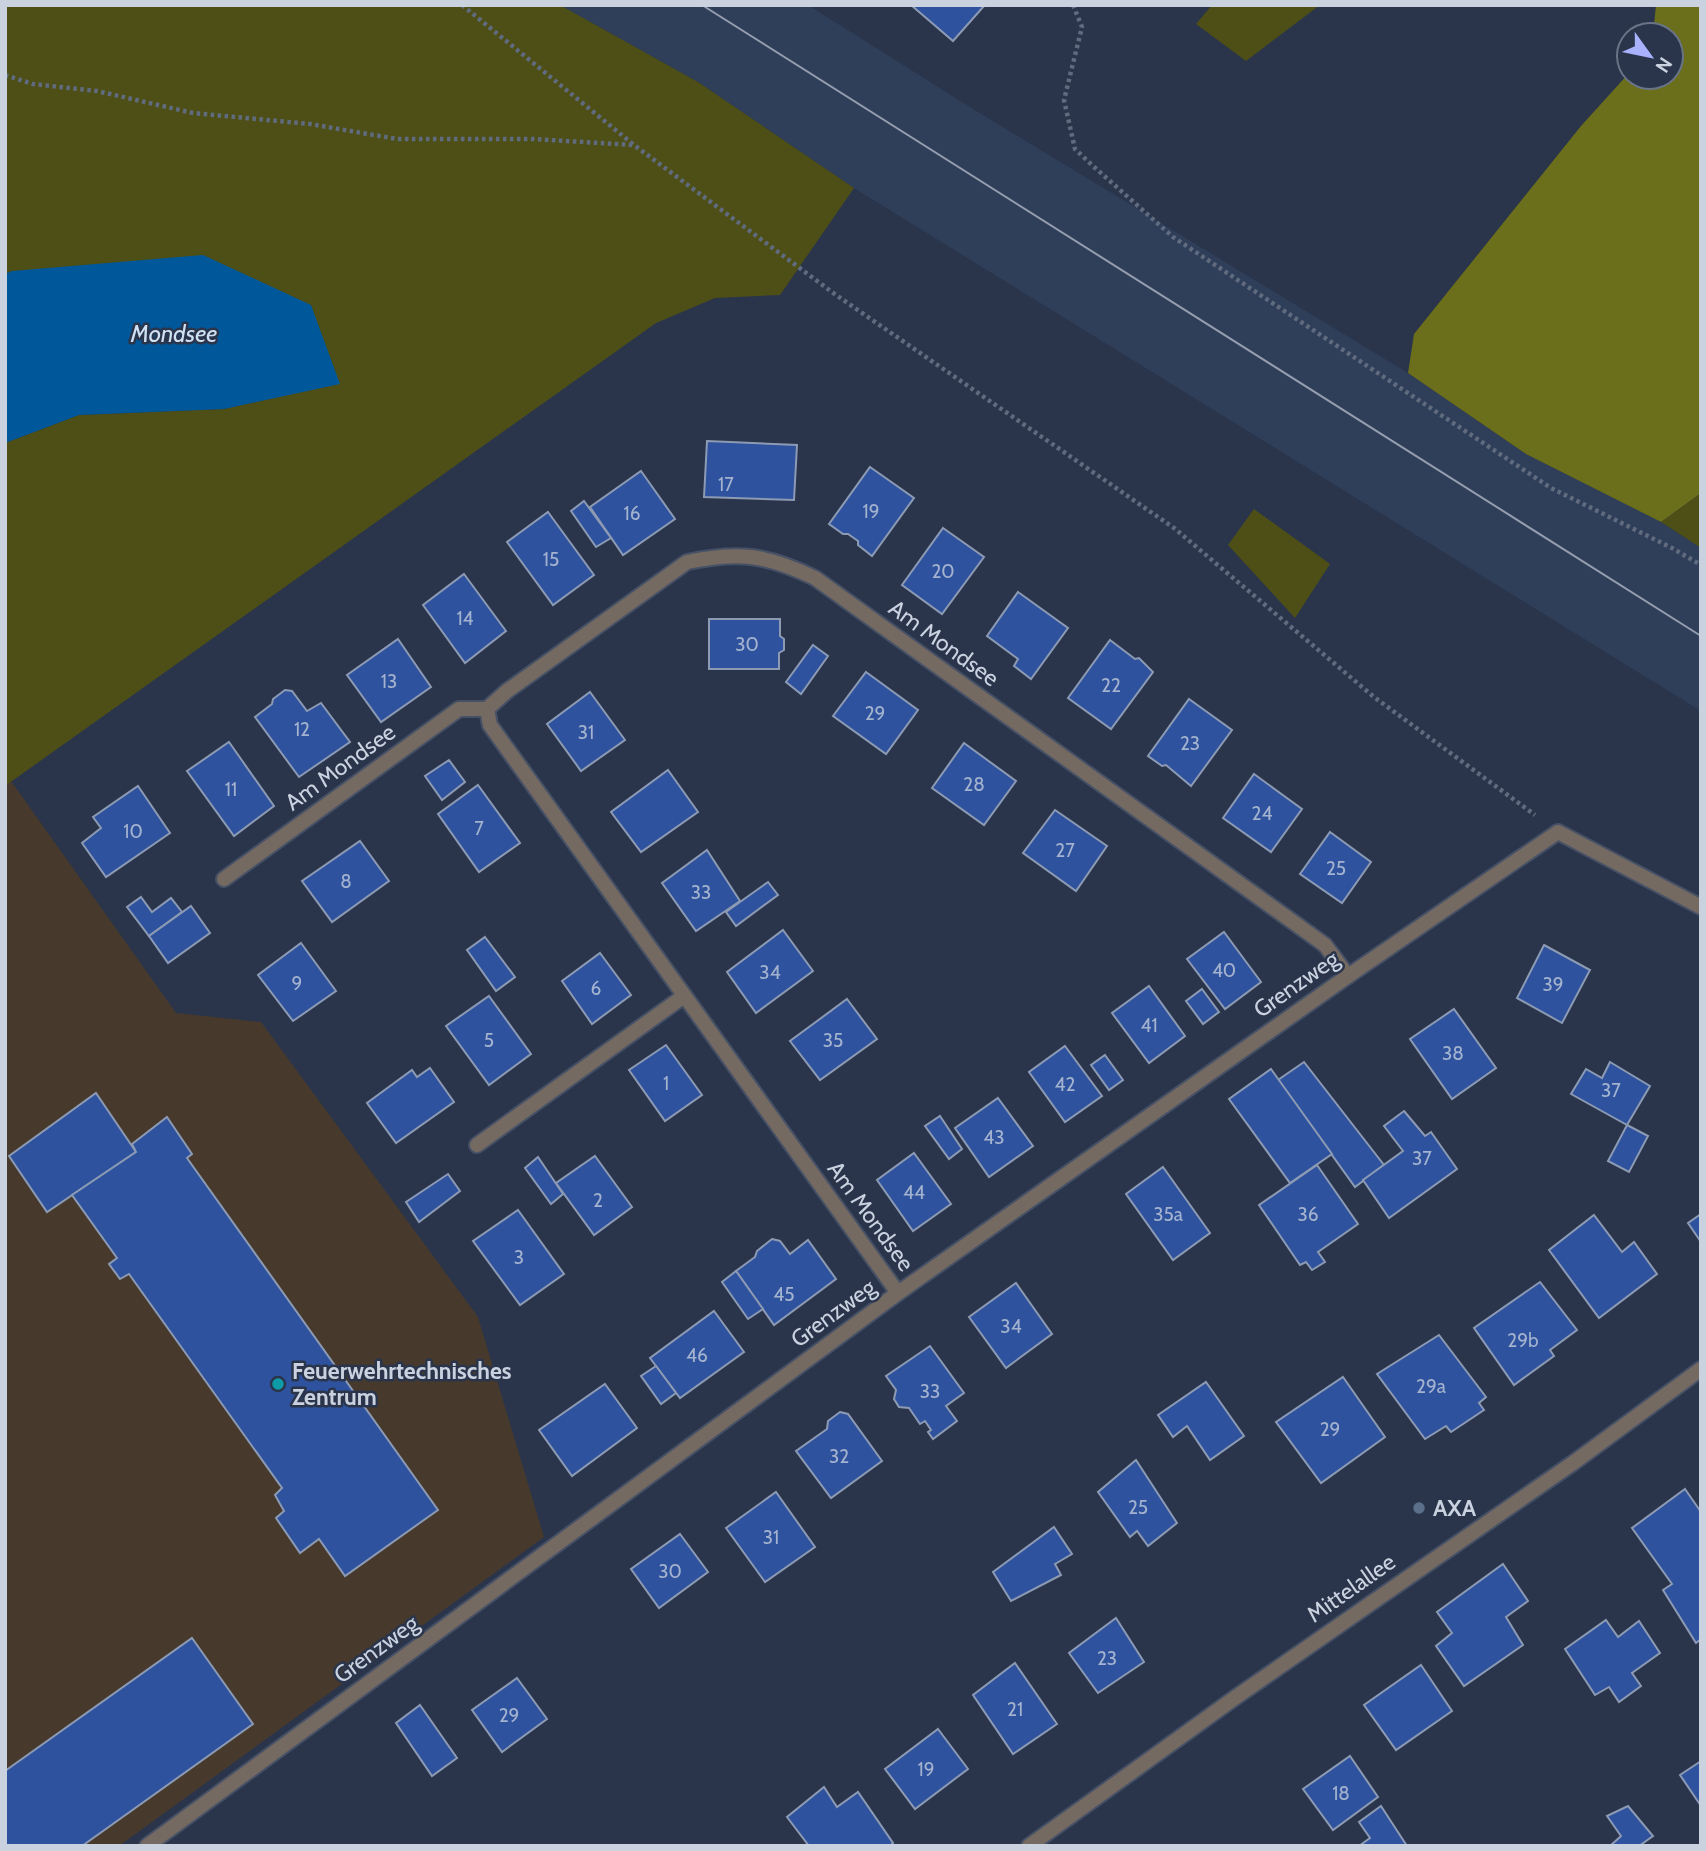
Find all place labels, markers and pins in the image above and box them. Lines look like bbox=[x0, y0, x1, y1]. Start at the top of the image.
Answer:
place label: Feuerwehrtechnisches Zentrum bbox=[292, 1357, 512, 1411]
marker: Feuerwehrtechnisches Zentrum bbox=[270, 1376, 286, 1392]
place label: AXA bbox=[1433, 1494, 1477, 1522]
marker: AXA bbox=[1411, 1500, 1427, 1516]

